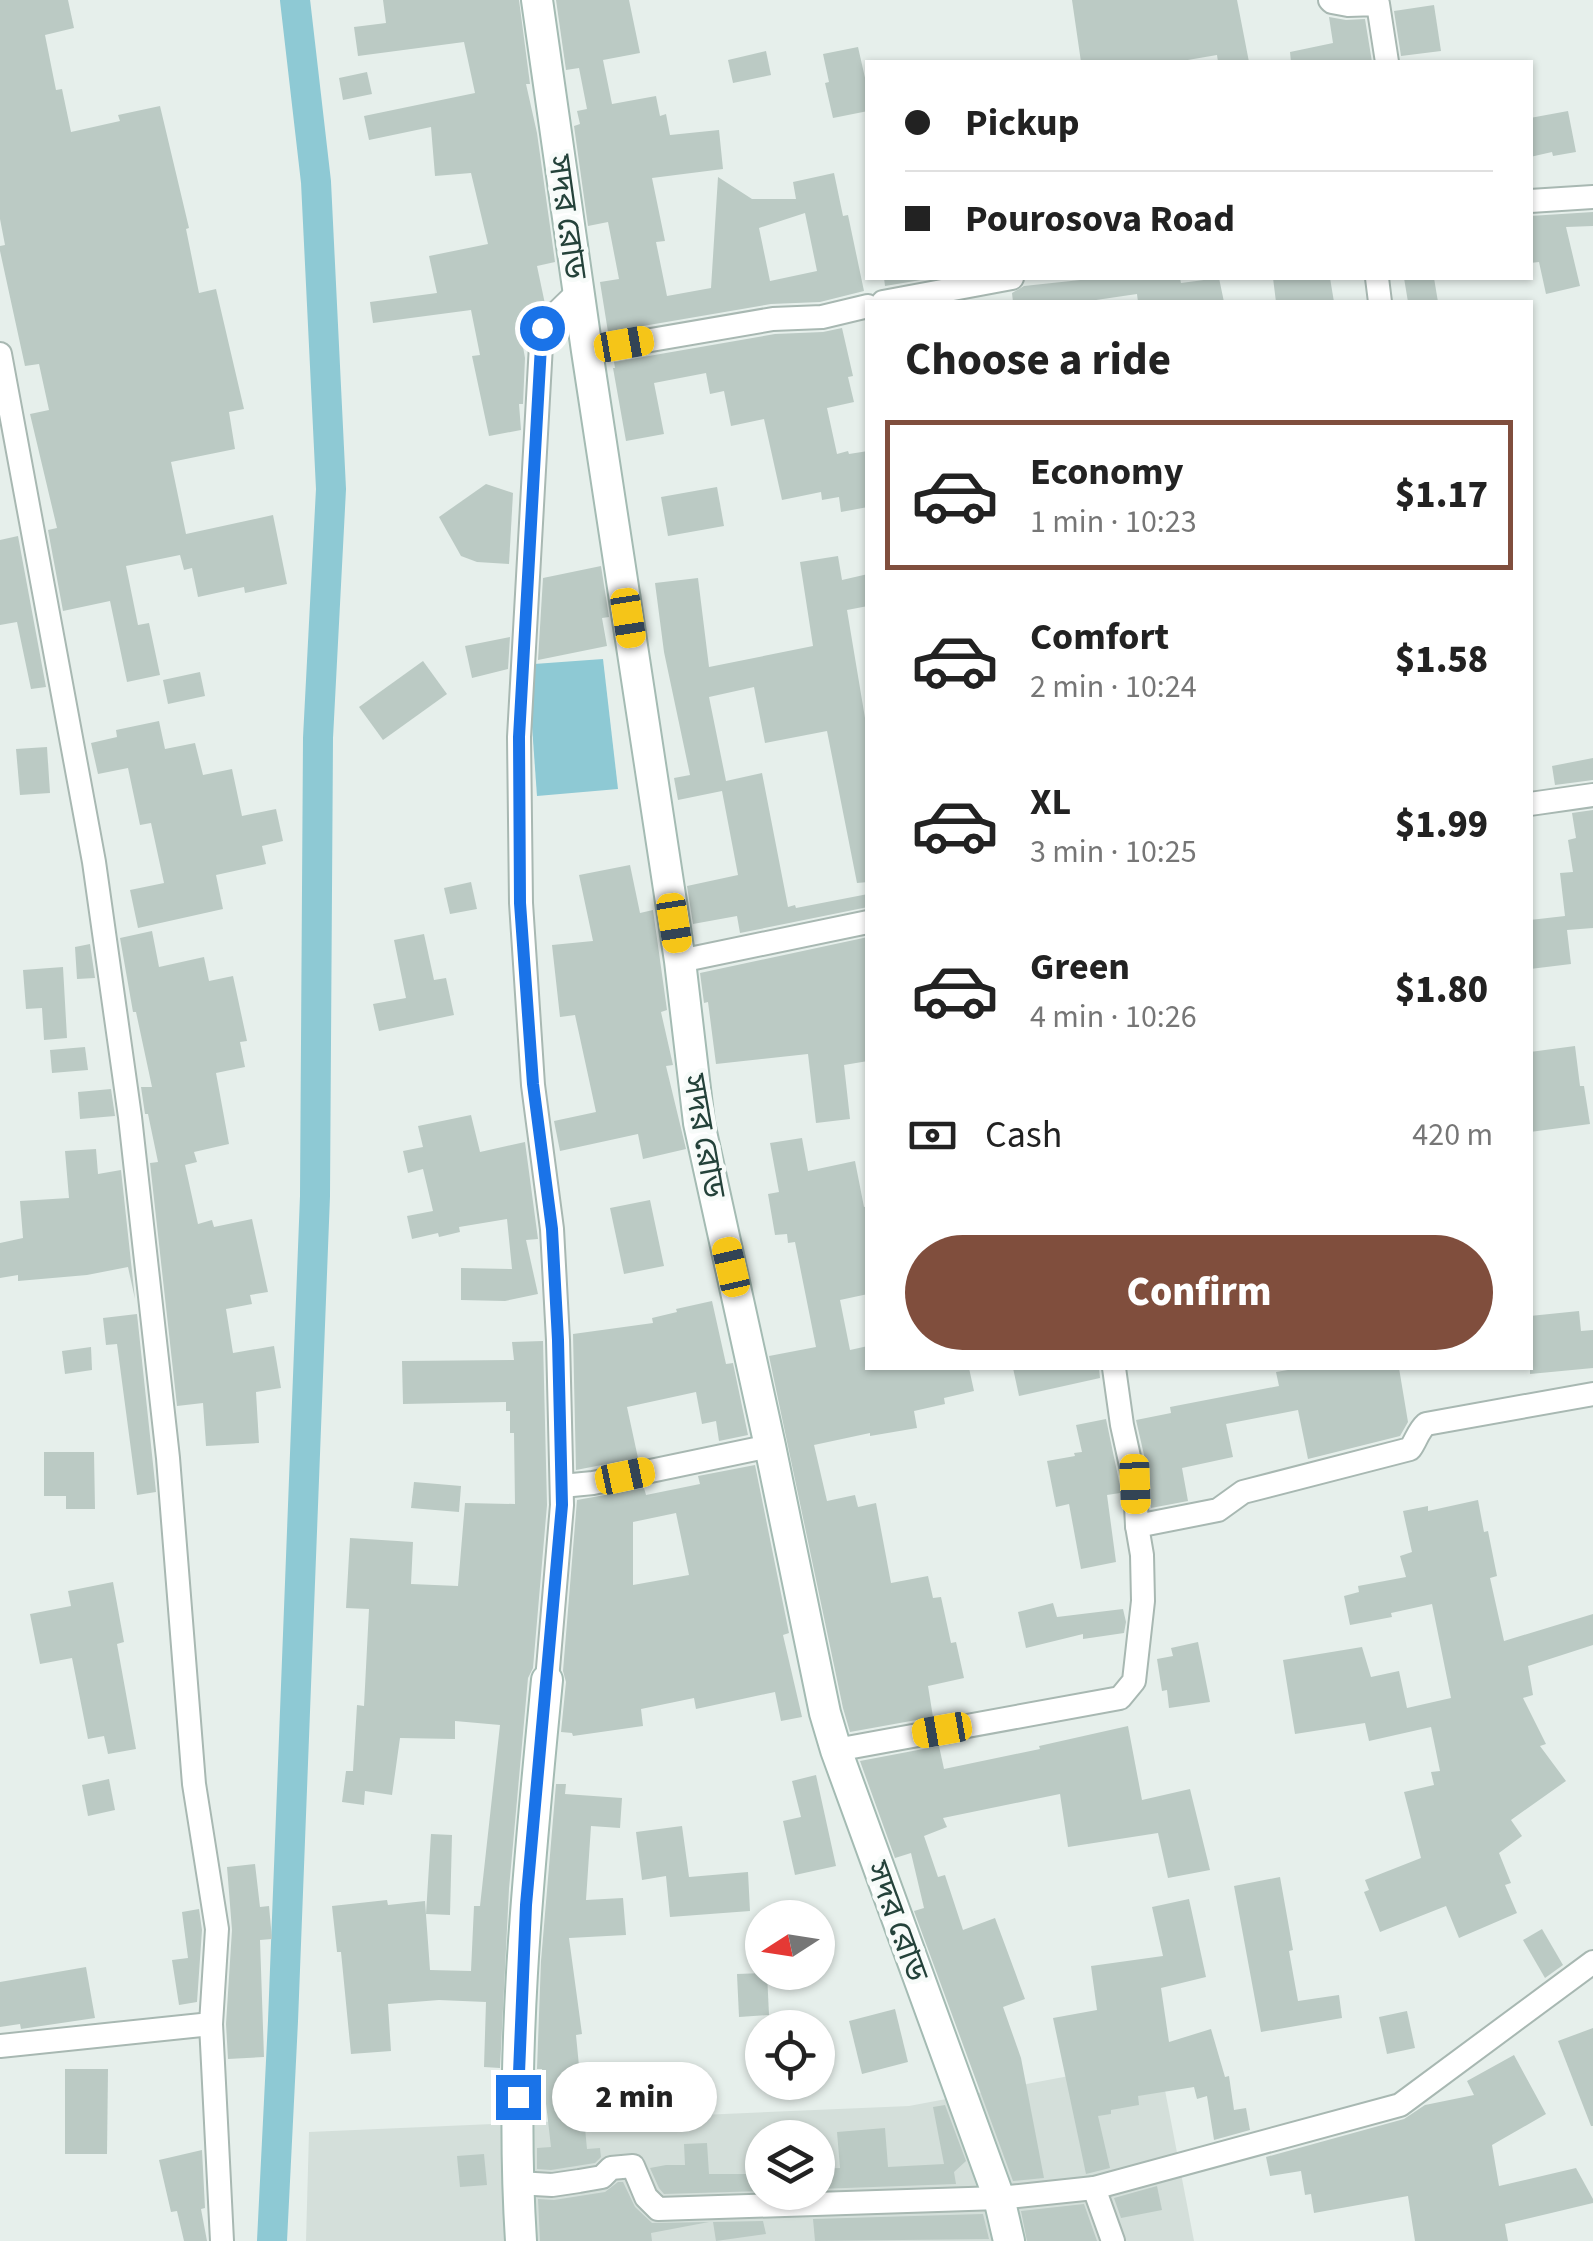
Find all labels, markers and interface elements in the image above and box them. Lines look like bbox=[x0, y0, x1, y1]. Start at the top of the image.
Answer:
text: Pickup bbox=[965, 96, 1079, 150]
street label: সদর রোড bbox=[535, 151, 599, 283]
text: Pourosova Road bbox=[965, 192, 1235, 246]
route start bbox=[520, 306, 565, 351]
car bbox=[592, 324, 656, 364]
text: Choose a ride bbox=[905, 328, 1171, 392]
text: Economy bbox=[1030, 445, 1183, 499]
icon: car bbox=[910, 450, 1000, 540]
text: $1.17 bbox=[1395, 468, 1488, 522]
text: 1 min · 10:23 bbox=[1030, 499, 1197, 545]
car bbox=[608, 586, 648, 650]
text: Comfort bbox=[1030, 610, 1169, 664]
icon: car bbox=[910, 615, 1000, 705]
text: $1.58 bbox=[1395, 633, 1488, 687]
text: 2 min · 10:24 bbox=[1030, 664, 1197, 710]
text: XL bbox=[1030, 775, 1071, 829]
icon: car bbox=[910, 780, 1000, 870]
text: $1.99 bbox=[1395, 798, 1488, 852]
text: 3 min · 10:25 bbox=[1030, 829, 1197, 875]
car bbox=[654, 891, 694, 955]
text: Green bbox=[1030, 940, 1130, 994]
icon: car bbox=[910, 945, 1000, 1035]
text: $1.80 bbox=[1395, 963, 1488, 1017]
text: 4 min · 10:26 bbox=[1030, 994, 1197, 1040]
street label: সদর রোড bbox=[670, 1070, 738, 1203]
icon: cash bbox=[905, 1108, 960, 1163]
text: Cash bbox=[985, 1108, 1062, 1162]
text: 420 m bbox=[1412, 1112, 1493, 1158]
car bbox=[710, 1234, 752, 1300]
button: Confirm bbox=[905, 1235, 1493, 1350]
car bbox=[1119, 1453, 1151, 1515]
car bbox=[593, 1455, 657, 1497]
car bbox=[910, 1710, 974, 1750]
street label: সদর রোড bbox=[854, 1854, 940, 1989]
north arrow bbox=[745, 1900, 835, 1990]
map controls bbox=[745, 1900, 835, 2210]
button: locate bbox=[745, 2010, 835, 2100]
callout: 2 min bbox=[553, 2062, 718, 2132]
text: 2 min bbox=[595, 2074, 674, 2120]
route end bbox=[496, 2075, 541, 2120]
button: layers bbox=[745, 2120, 835, 2210]

